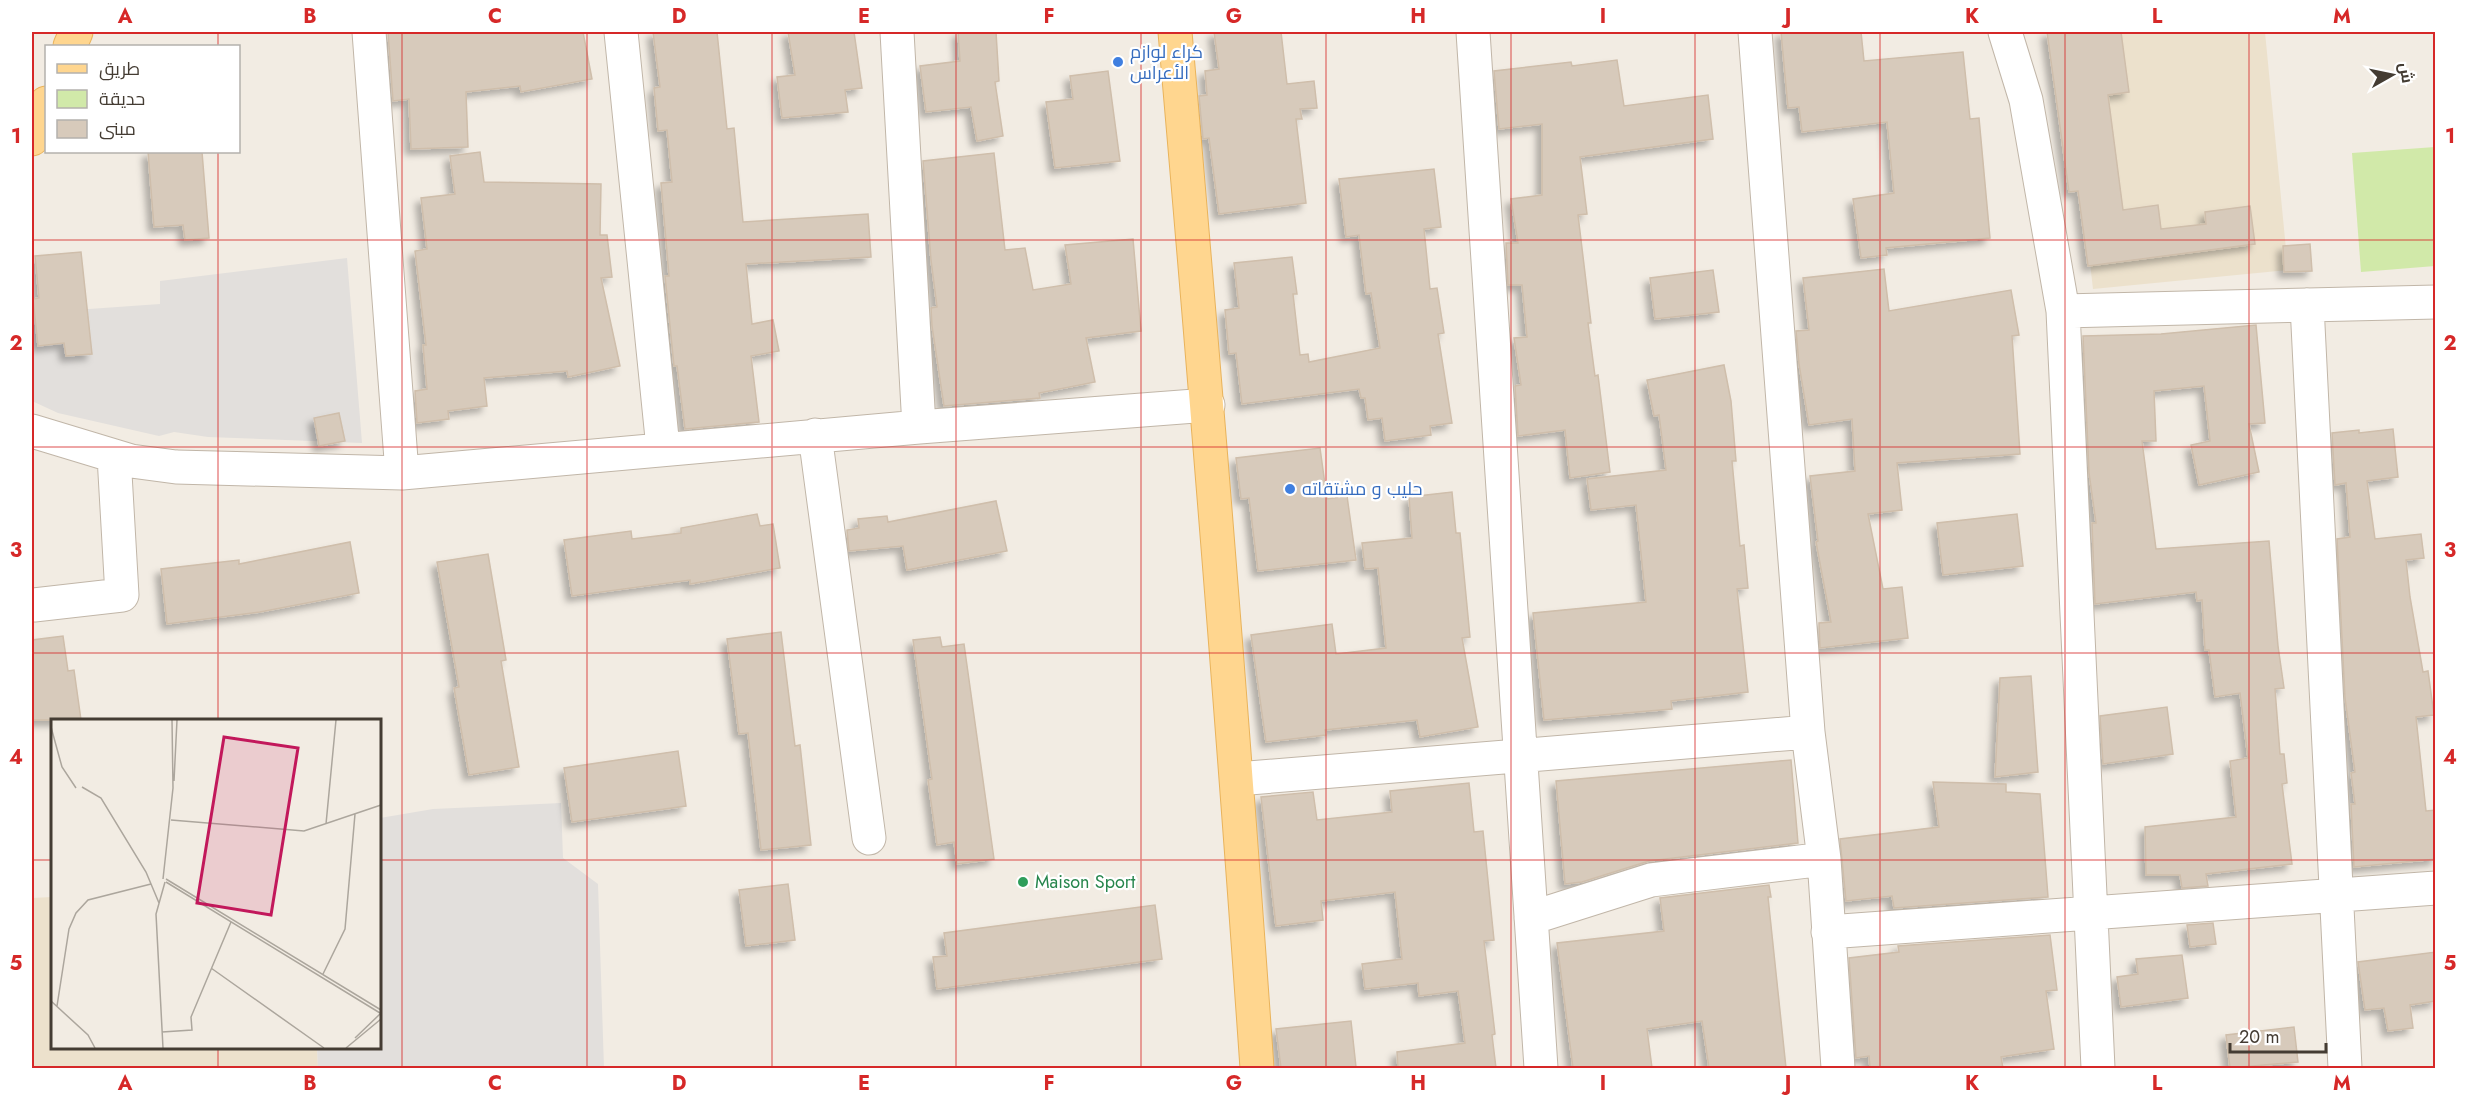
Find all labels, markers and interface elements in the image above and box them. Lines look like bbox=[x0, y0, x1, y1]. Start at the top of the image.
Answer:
text: A bbox=[117, 2, 133, 31]
text: B bbox=[303, 2, 317, 31]
text: C bbox=[488, 2, 502, 31]
text: D bbox=[672, 2, 686, 31]
text: E bbox=[858, 2, 870, 31]
text: F bbox=[1043, 2, 1055, 31]
text: G bbox=[1226, 2, 1242, 31]
text: H bbox=[1410, 2, 1426, 31]
text: I bbox=[1600, 2, 1606, 31]
text: J bbox=[1781, 2, 1791, 31]
text: K bbox=[1965, 2, 1979, 31]
text: L bbox=[2152, 2, 2163, 31]
text: M bbox=[2333, 2, 2351, 31]
place label: كراء لوازم الأعراس bbox=[1130, 39, 1203, 86]
legend bbox=[45, 45, 240, 153]
north arrow bbox=[2362, 45, 2422, 105]
marker: كراء لوازم الأعراس bbox=[1111, 55, 1125, 69]
text: طريق bbox=[99, 56, 140, 82]
text: ش bbox=[2393, 61, 2419, 85]
text: حديقة bbox=[99, 86, 145, 112]
text: مبنى bbox=[99, 116, 136, 142]
text: 1 bbox=[11, 122, 21, 151]
text: 1 bbox=[2445, 122, 2455, 151]
text: 2 bbox=[9, 329, 23, 358]
text: 2 bbox=[2443, 329, 2457, 358]
place label: حليب و مشتقاته bbox=[1302, 476, 1422, 502]
marker: حليب و مشتقاته bbox=[1283, 482, 1297, 496]
text: 3 bbox=[10, 536, 22, 565]
text: 3 bbox=[2444, 536, 2456, 565]
inset map bbox=[51, 719, 381, 1049]
text: 4 bbox=[9, 743, 23, 772]
text: 4 bbox=[2443, 743, 2457, 772]
place label: Maison Sport bbox=[1035, 869, 1136, 895]
marker: Maison Sport bbox=[1016, 875, 1030, 889]
text: 5 bbox=[10, 949, 23, 978]
text: 5 bbox=[2444, 949, 2457, 978]
scale bar bbox=[2230, 1016, 2326, 1054]
text: 20 m bbox=[2239, 1024, 2279, 1050]
text: A bbox=[117, 1069, 133, 1098]
text: B bbox=[303, 1069, 317, 1098]
text: C bbox=[488, 1069, 502, 1098]
text: D bbox=[672, 1069, 686, 1098]
text: E bbox=[858, 1069, 870, 1098]
text: F bbox=[1043, 1069, 1055, 1098]
text: G bbox=[1226, 1069, 1242, 1098]
text: H bbox=[1410, 1069, 1426, 1098]
text: I bbox=[1600, 1069, 1606, 1098]
text: J bbox=[1781, 1069, 1791, 1098]
text: K bbox=[1965, 1069, 1979, 1098]
text: L bbox=[2152, 1069, 2163, 1098]
text: M bbox=[2333, 1069, 2351, 1098]

